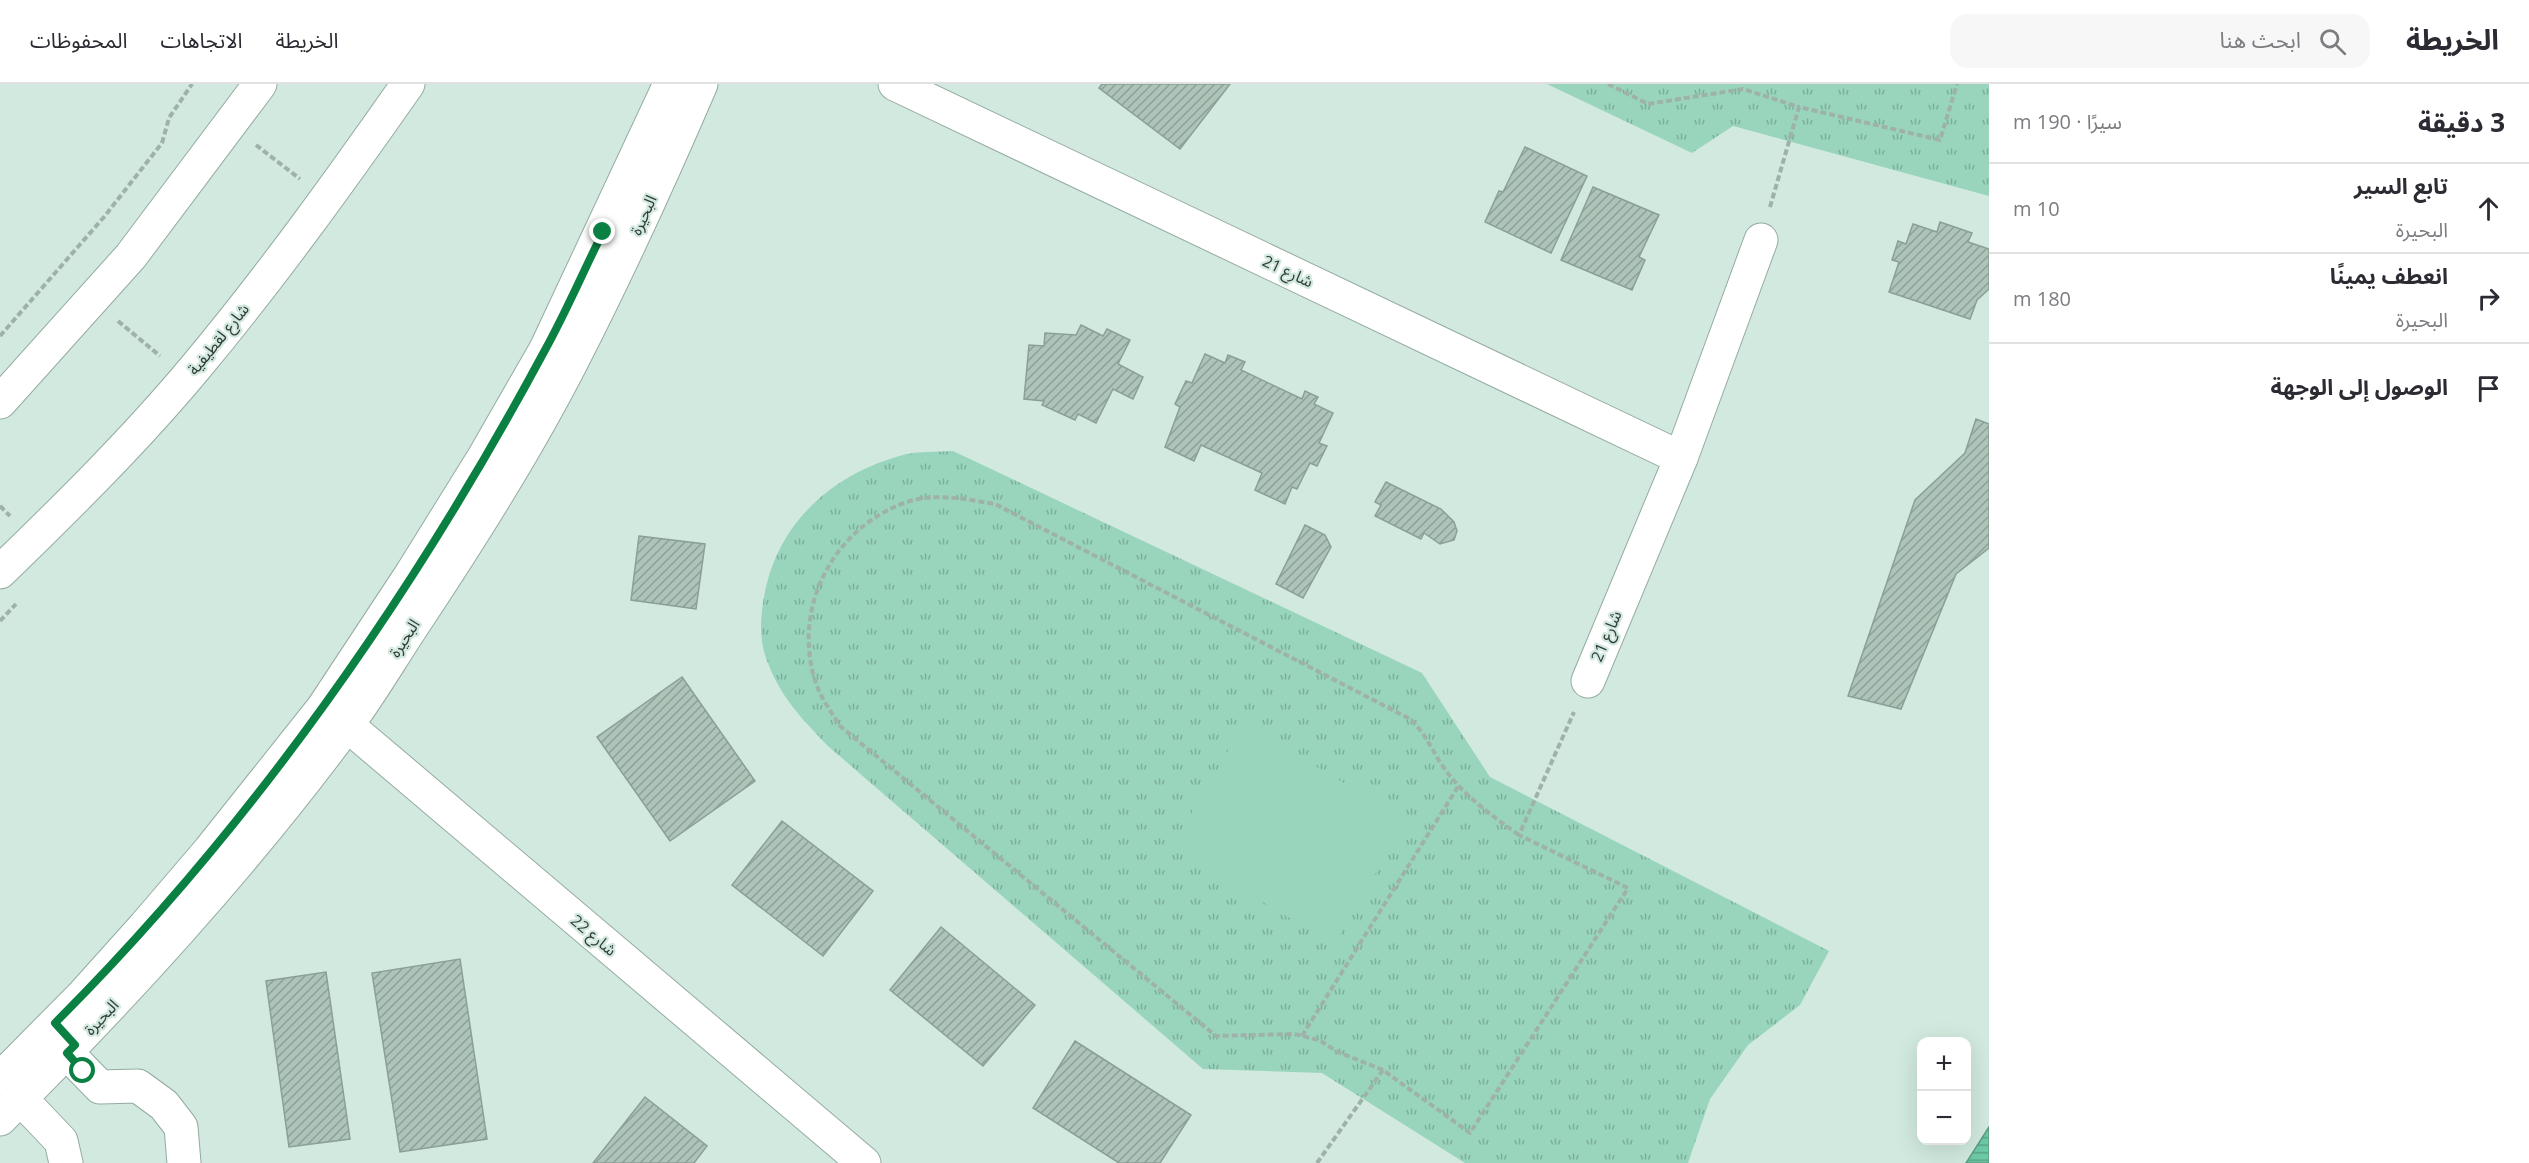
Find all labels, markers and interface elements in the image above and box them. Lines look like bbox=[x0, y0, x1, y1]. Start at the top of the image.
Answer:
search box bbox=[1950, 14, 2370, 68]
text: الخريطة bbox=[2406, 20, 2499, 58]
text: ابحث هنا bbox=[2219, 24, 2301, 54]
icon: search bbox=[2316, 25, 2349, 58]
text: المحفوظات bbox=[30, 26, 127, 54]
text: الاتجاهات bbox=[160, 26, 242, 54]
text: الخريطة bbox=[275, 26, 338, 54]
text: 3 دقيقة bbox=[2418, 104, 2505, 140]
text: سيرًا · 190 m bbox=[2013, 108, 2122, 135]
text: تابع السير bbox=[2354, 170, 2448, 200]
street label: البحيرة bbox=[624, 191, 662, 239]
icon: ahead bbox=[2472, 192, 2505, 225]
text: 10 m bbox=[2013, 195, 2060, 222]
text: البحيرة bbox=[2396, 216, 2448, 243]
route end bbox=[589, 218, 615, 244]
street label: شارع 21 bbox=[1258, 250, 1317, 294]
text: انعطف يمينًا bbox=[2330, 260, 2448, 290]
icon: right bbox=[2472, 282, 2505, 315]
text: 180 m bbox=[2013, 285, 2071, 312]
street label: شارع لقطيفية bbox=[182, 298, 255, 381]
text: البحيرة bbox=[2396, 306, 2448, 333]
text: الوصول إلى الوجهة bbox=[2270, 371, 2448, 401]
icon: arrive bbox=[2472, 372, 2505, 405]
street label: شارع 21 bbox=[1585, 607, 1628, 666]
street label: البحيرة bbox=[383, 614, 425, 662]
street label: شارع 22 bbox=[565, 909, 622, 962]
street label: البحيرة bbox=[79, 994, 123, 1040]
map controls bbox=[1917, 1037, 1971, 1145]
button: + bbox=[1917, 1037, 1971, 1091]
route start bbox=[69, 1057, 95, 1083]
button: − bbox=[1917, 1091, 1971, 1145]

